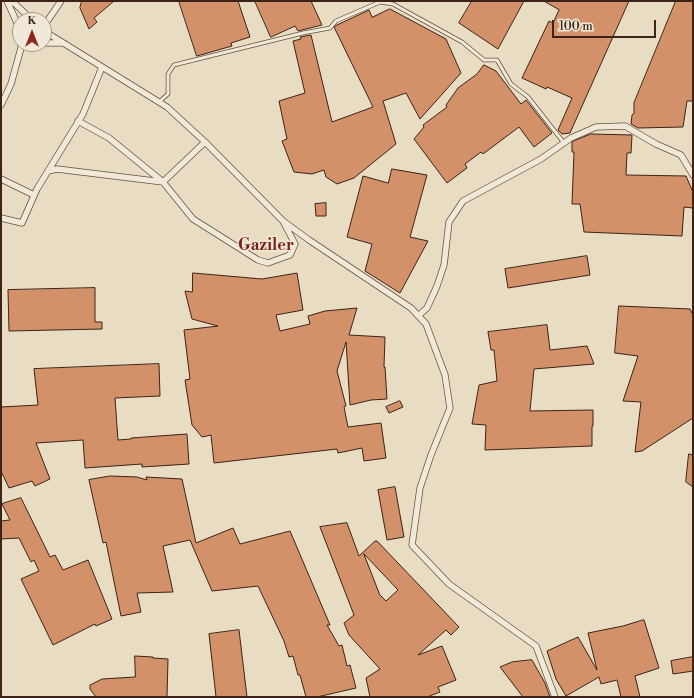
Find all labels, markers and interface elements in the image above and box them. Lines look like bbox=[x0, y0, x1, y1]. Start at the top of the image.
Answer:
north arrow bbox=[12, 12, 52, 52]
scale bar bbox=[554, 12, 658, 38]
text: K bbox=[28, 14, 36, 28]
text: 100 m bbox=[559, 19, 593, 34]
district label: Gaziler bbox=[238, 236, 294, 256]

